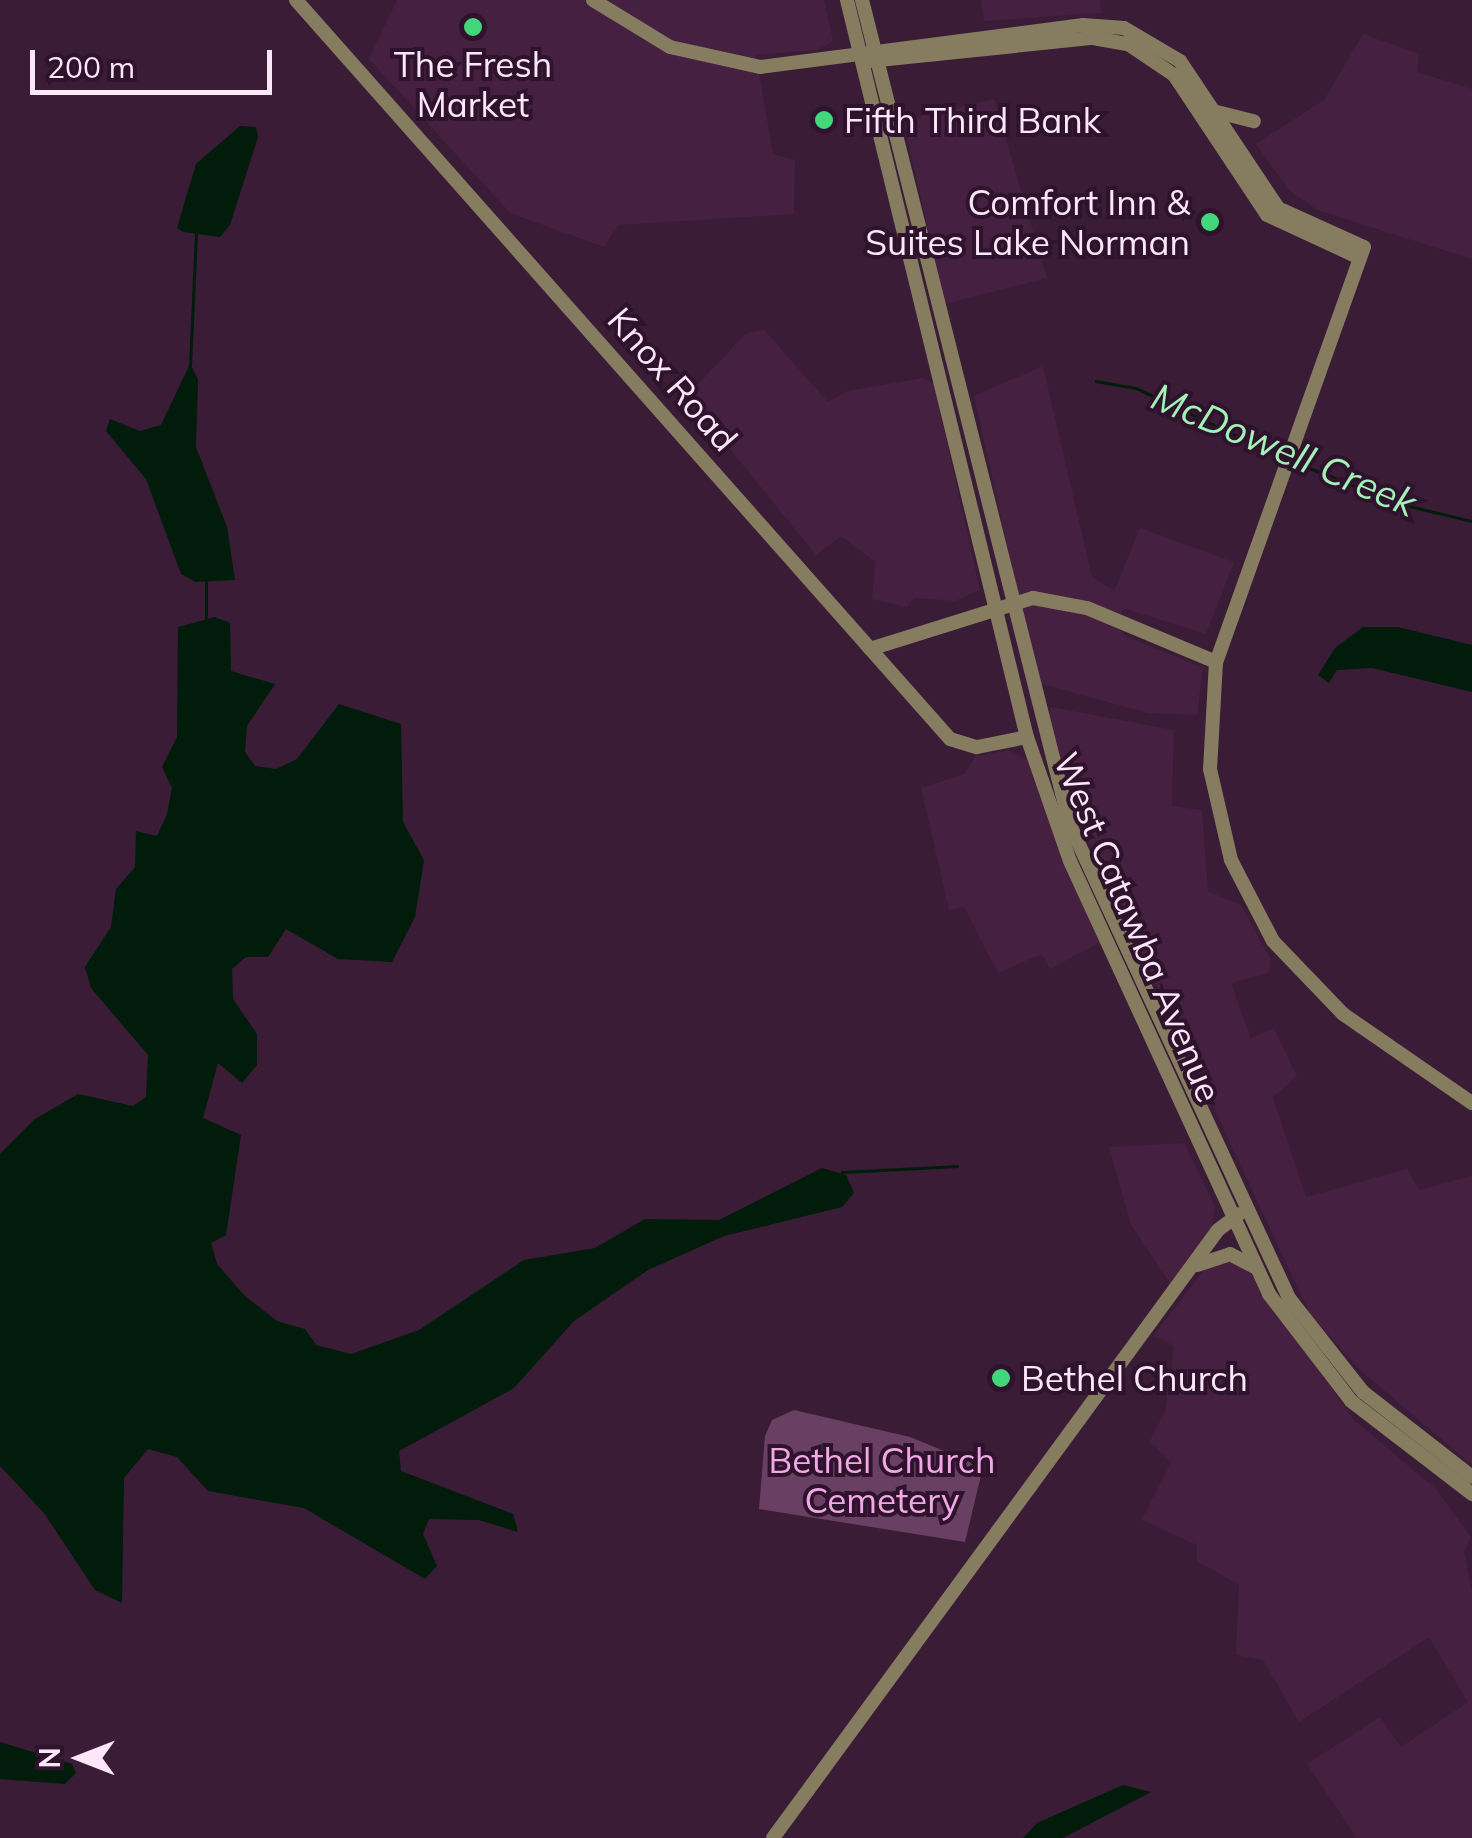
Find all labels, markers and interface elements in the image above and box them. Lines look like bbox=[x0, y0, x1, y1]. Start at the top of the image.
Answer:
marker: The Fresh Market bbox=[462, 16, 484, 38]
scale bar bbox=[35, 30, 278, 92]
place label: The Fresh Market bbox=[394, 43, 552, 125]
text: 200 m bbox=[47, 48, 135, 86]
place label: Fifth Third Bank bbox=[844, 99, 1101, 141]
marker: Fifth Third Bank bbox=[813, 109, 835, 131]
place label: Comfort Inn & Suites Lake Norman bbox=[865, 181, 1190, 263]
marker: Comfort Inn & Suites Lake Norman bbox=[1199, 211, 1221, 233]
street label: Knox Road bbox=[599, 299, 747, 459]
water label: McDowell Creek bbox=[1145, 374, 1423, 526]
street label: West Catawba Avenue bbox=[1045, 746, 1231, 1108]
place label: Bethel Church bbox=[1021, 1357, 1248, 1399]
marker: Bethel Church bbox=[990, 1367, 1012, 1389]
park label: Bethel Church Cemetery bbox=[768, 1439, 996, 1521]
north arrow bbox=[30, 1708, 130, 1808]
text: N bbox=[32, 1747, 67, 1769]

